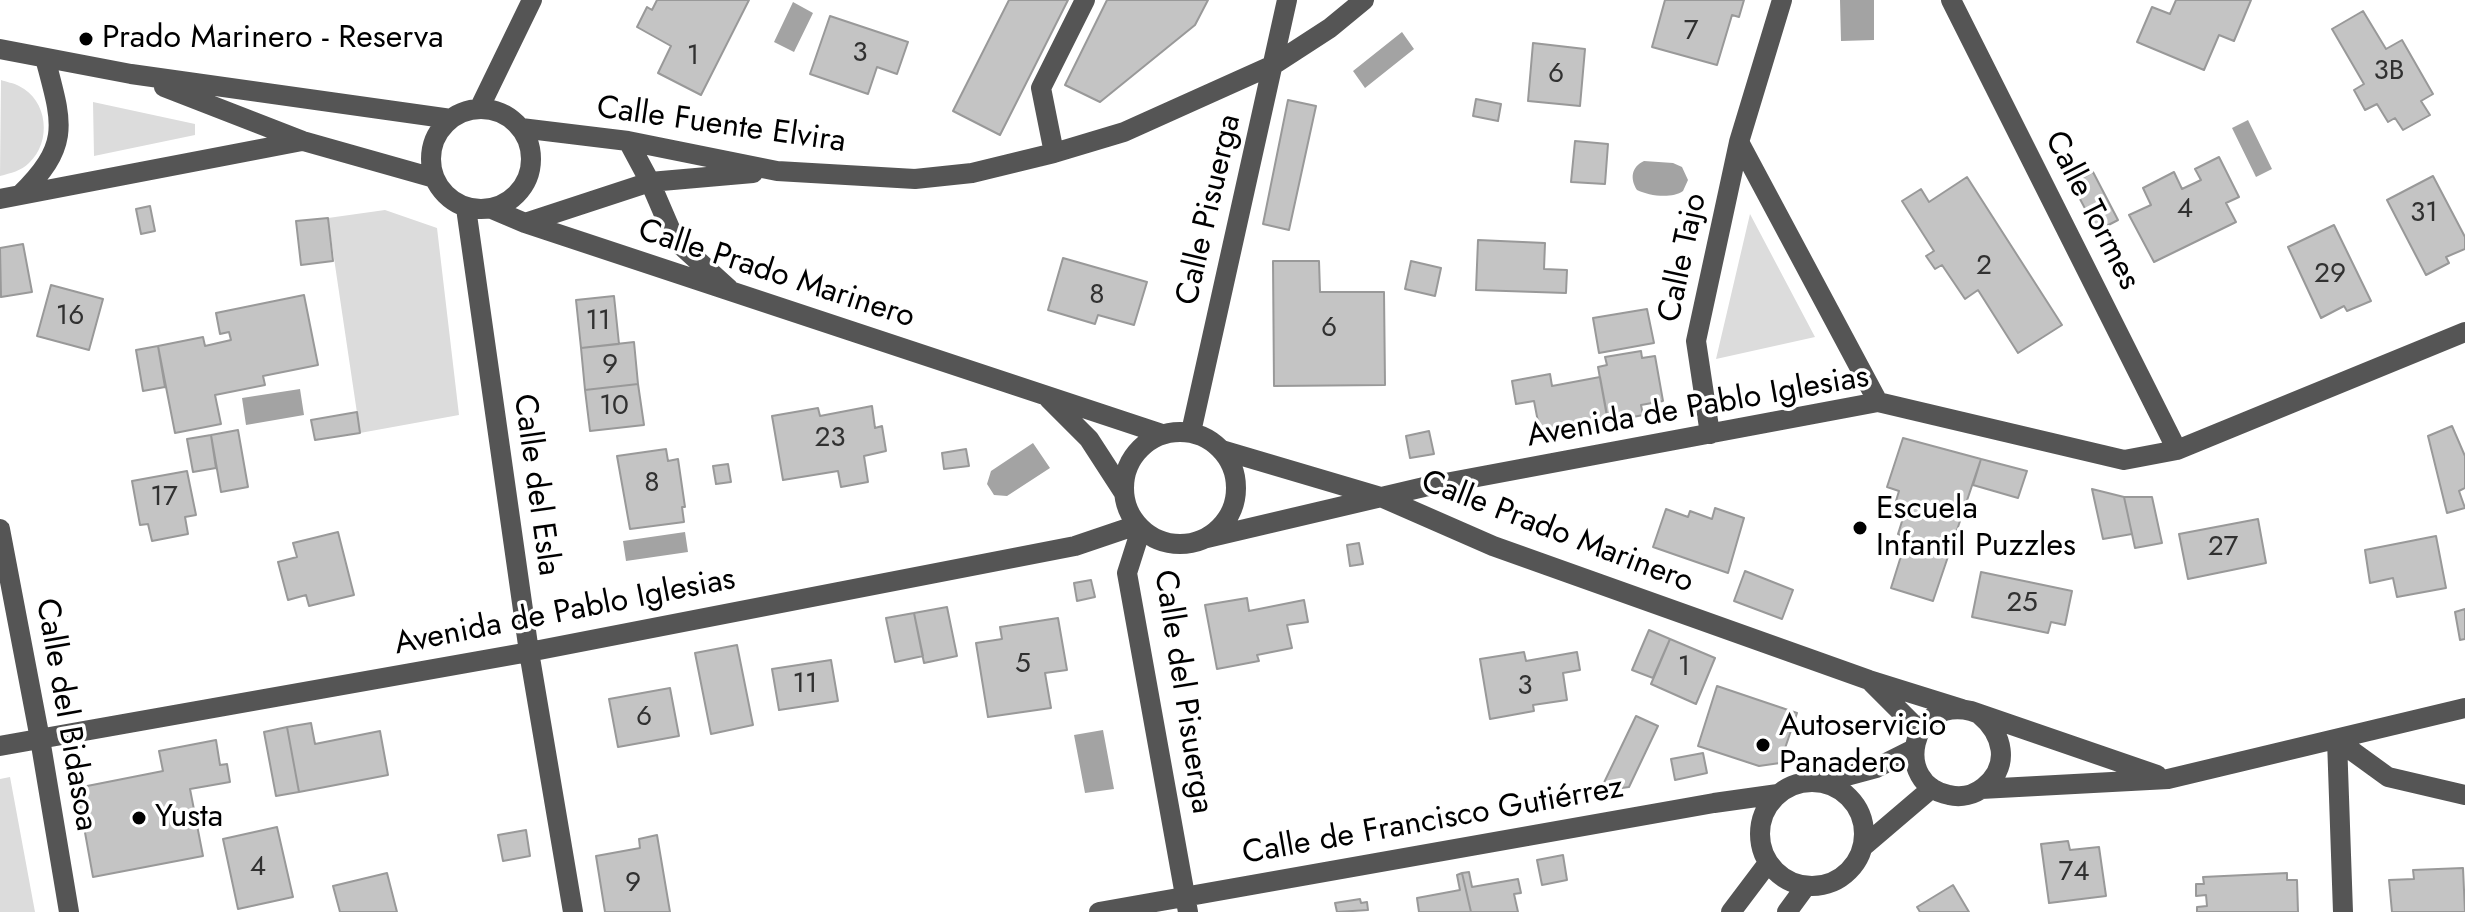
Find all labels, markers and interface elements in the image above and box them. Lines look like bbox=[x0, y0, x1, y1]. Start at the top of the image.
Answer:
house number: 7 bbox=[1684, 15, 1698, 49]
place label: Prado Marinero - Reserva bbox=[102, 20, 444, 58]
marker: Prado Marinero - Reserva bbox=[77, 30, 95, 48]
house number: 3 bbox=[852, 37, 868, 71]
house number: 1 bbox=[687, 40, 699, 74]
house number: 3B bbox=[2374, 55, 2404, 89]
house number: 6 bbox=[1548, 58, 1564, 92]
street label: Calle Fuente Elvira bbox=[594, 90, 848, 162]
street label: Calle Pisuerga bbox=[1169, 111, 1251, 309]
street label: Calle Tormes bbox=[2035, 125, 2147, 297]
street label: Calle Tajo bbox=[1652, 190, 1716, 326]
house number: 4 bbox=[2177, 193, 2193, 227]
house number: 31 bbox=[2410, 197, 2438, 231]
street label: Calle Prado Marinero bbox=[633, 212, 919, 338]
house number: 2 bbox=[1976, 250, 1992, 284]
house number: 29 bbox=[2314, 258, 2346, 292]
house number: 8 bbox=[1089, 279, 1105, 313]
house number: 16 bbox=[56, 300, 84, 334]
house number: 11 bbox=[585, 305, 611, 339]
house number: 6 bbox=[1321, 312, 1337, 346]
house number: 9 bbox=[602, 349, 618, 383]
street label: Avenida de Pablo Iglesias bbox=[1524, 359, 1872, 457]
house number: 10 bbox=[599, 390, 629, 424]
street label: Calle del Esla bbox=[503, 392, 567, 578]
house number: 23 bbox=[814, 422, 846, 456]
street label: Calle Prado Marinero bbox=[1415, 463, 1699, 603]
house number: 8 bbox=[644, 467, 660, 501]
house number: 17 bbox=[150, 481, 178, 515]
place label: Escuela Infantil Puzzles bbox=[1876, 491, 2076, 566]
marker: Escuela Infantil Puzzles bbox=[1851, 519, 1869, 537]
house number: 27 bbox=[2208, 531, 2238, 565]
street label: Avenida de Pablo Iglesias bbox=[391, 561, 739, 665]
street label: Calle del Pisuerga bbox=[1144, 568, 1220, 816]
house number: 25 bbox=[2006, 587, 2038, 621]
street label: Calle del Bidasoa bbox=[26, 596, 104, 834]
house number: 5 bbox=[1015, 648, 1031, 682]
house number: 1 bbox=[1678, 651, 1690, 685]
house number: 11 bbox=[792, 668, 818, 702]
house number: 3 bbox=[1517, 670, 1533, 704]
house number: 6 bbox=[636, 701, 652, 735]
place label: Autoservicio Panadero bbox=[1779, 708, 1946, 783]
marker: Autoservicio Panadero bbox=[1754, 736, 1772, 754]
street label: Calle de Francisco Gutiérrez bbox=[1240, 770, 1626, 874]
place label: Yusta bbox=[155, 799, 223, 837]
marker: Yusta bbox=[130, 809, 148, 827]
house number: 4 bbox=[250, 851, 266, 885]
house number: 74 bbox=[2058, 856, 2090, 890]
house number: 9 bbox=[625, 867, 641, 901]

